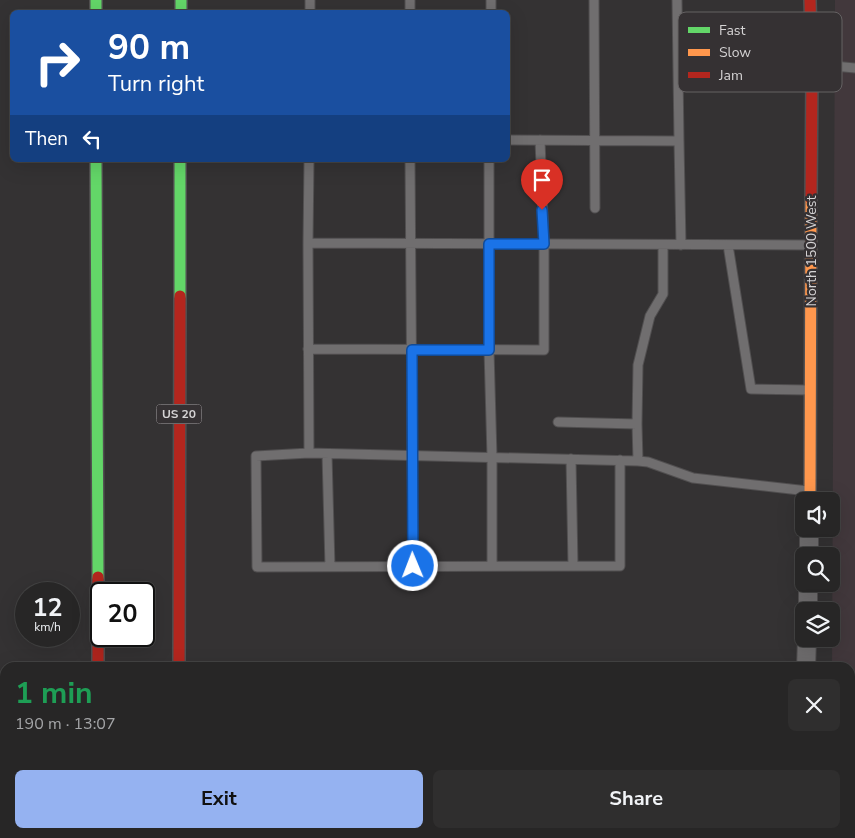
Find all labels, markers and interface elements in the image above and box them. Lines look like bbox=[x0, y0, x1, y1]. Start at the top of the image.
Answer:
legend bbox=[678, 12, 842, 92]
text: Fast bbox=[719, 21, 745, 40]
text: 90 m bbox=[108, 24, 190, 71]
icon: right bbox=[25, 30, 90, 95]
text: Slow bbox=[719, 43, 751, 62]
text: Jam bbox=[718, 66, 743, 85]
text: Turn right bbox=[108, 69, 204, 99]
icon: left bbox=[78, 125, 106, 153]
text: Then bbox=[25, 126, 68, 152]
pin bbox=[521, 159, 563, 210]
icon: arrive bbox=[528, 166, 556, 194]
street label: North 1500 West bbox=[802, 196, 821, 306]
road number: US 20 bbox=[156, 404, 202, 424]
map controls bbox=[795, 492, 840, 647]
button: sound bbox=[795, 492, 840, 537]
position arrow bbox=[386, 539, 438, 591]
button: search bbox=[795, 547, 840, 592]
speed limit sign: 20 bbox=[90, 582, 155, 647]
text: 12 bbox=[32, 591, 63, 625]
button: layers bbox=[795, 602, 840, 647]
text: km/h bbox=[34, 619, 61, 635]
text: 1 min bbox=[15, 673, 93, 714]
button: close bbox=[788, 679, 840, 731]
text: 190 m · 13:07 bbox=[15, 713, 116, 735]
button: Exit bbox=[15, 770, 423, 828]
button: Share bbox=[433, 770, 840, 828]

